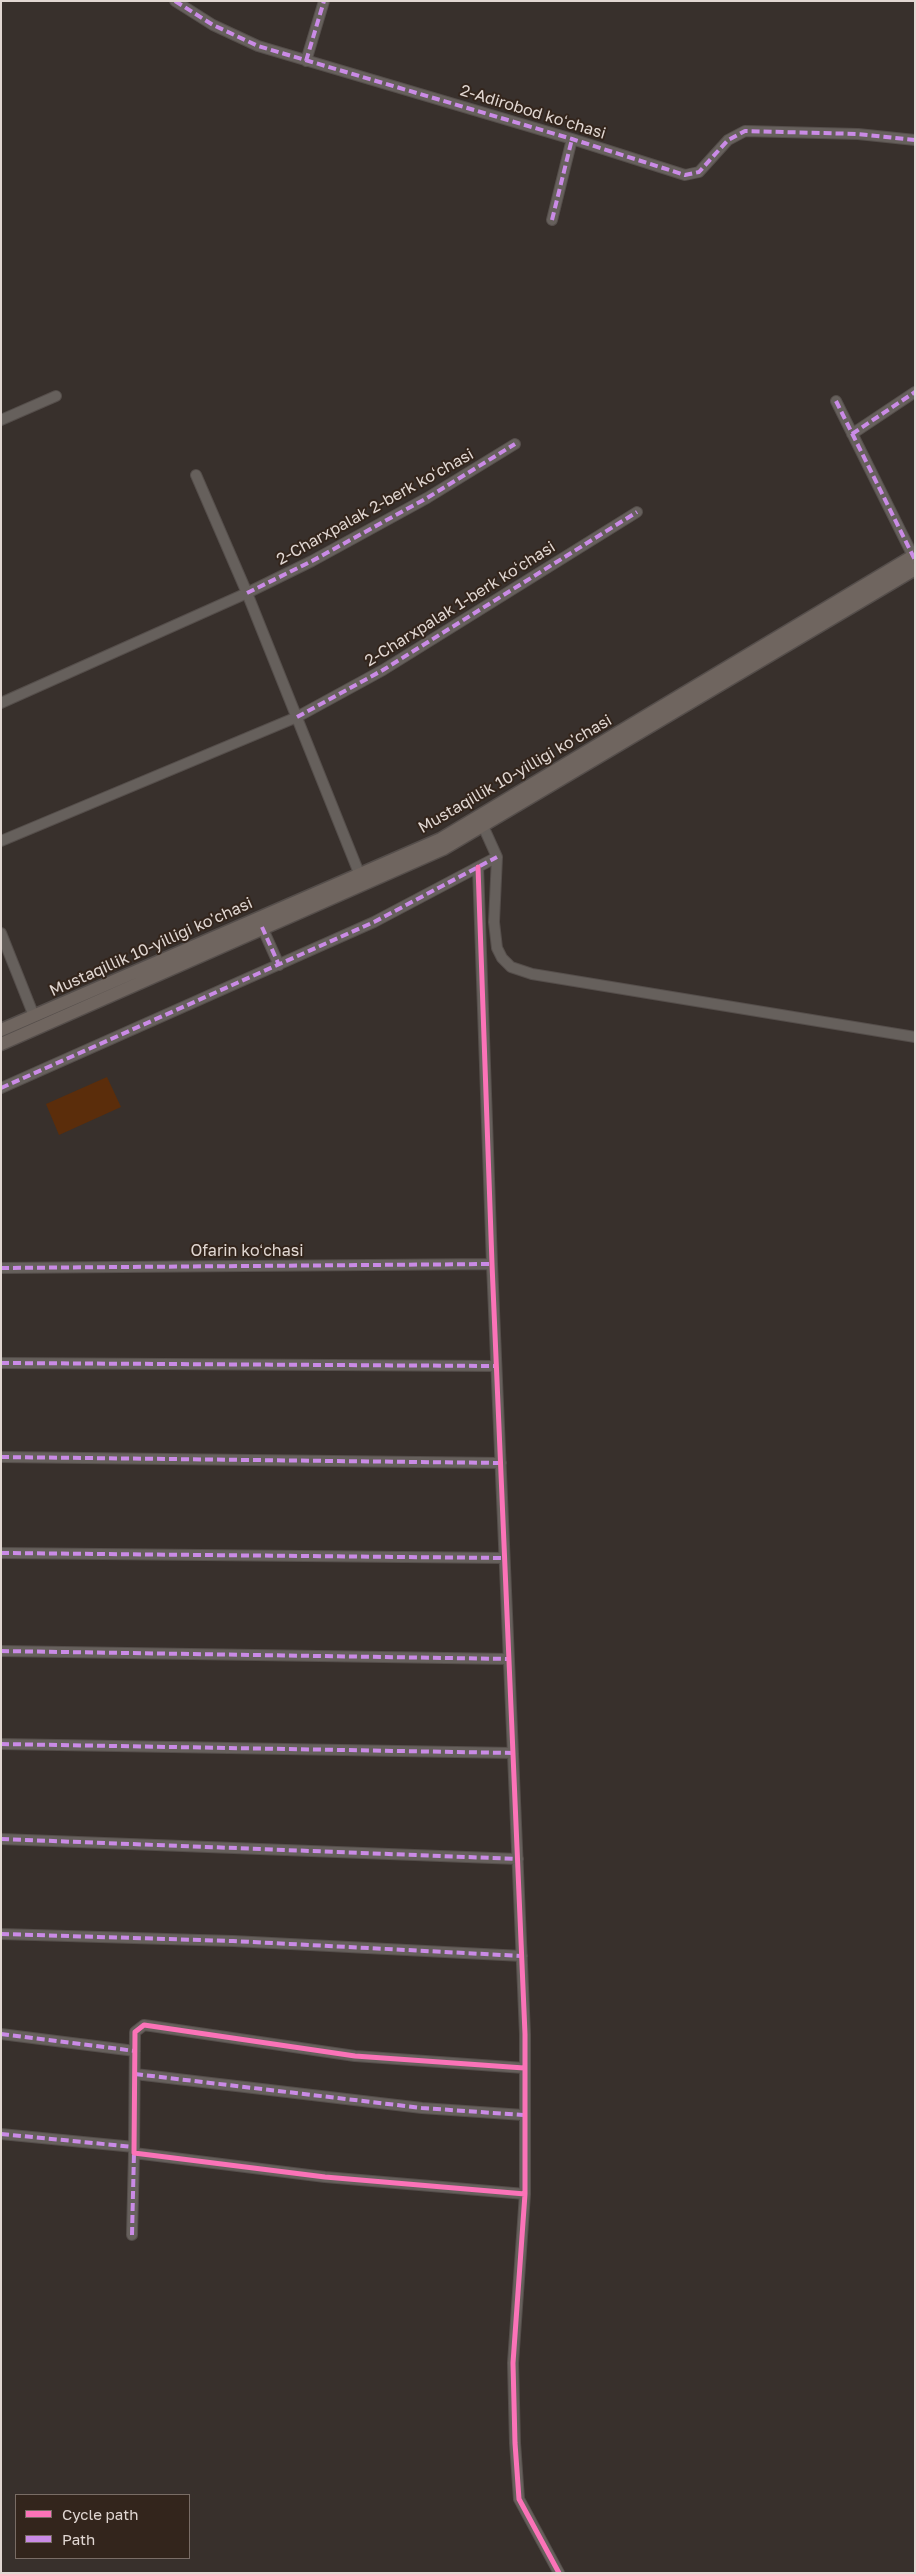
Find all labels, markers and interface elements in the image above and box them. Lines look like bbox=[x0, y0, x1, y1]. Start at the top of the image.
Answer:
street label: 2-Adirobod koʻchasi bbox=[458, 81, 608, 143]
street label: 2-Charxpalak 2-berk koʻchasi bbox=[273, 445, 477, 569]
street label: 2-Charxpalak 1-berk koʻchasi bbox=[361, 537, 559, 671]
street label: Mustaqillik 10-yilligi ko'chasi bbox=[415, 711, 615, 837]
street label: Mustaqillik 10-yilligi ko'chasi bbox=[46, 893, 256, 1001]
street label: Ofarin koʻchasi bbox=[190, 1241, 304, 1261]
legend bbox=[15, 2494, 190, 2559]
text: Cycle path bbox=[62, 2505, 138, 2523]
text: Path bbox=[62, 2530, 95, 2548]

